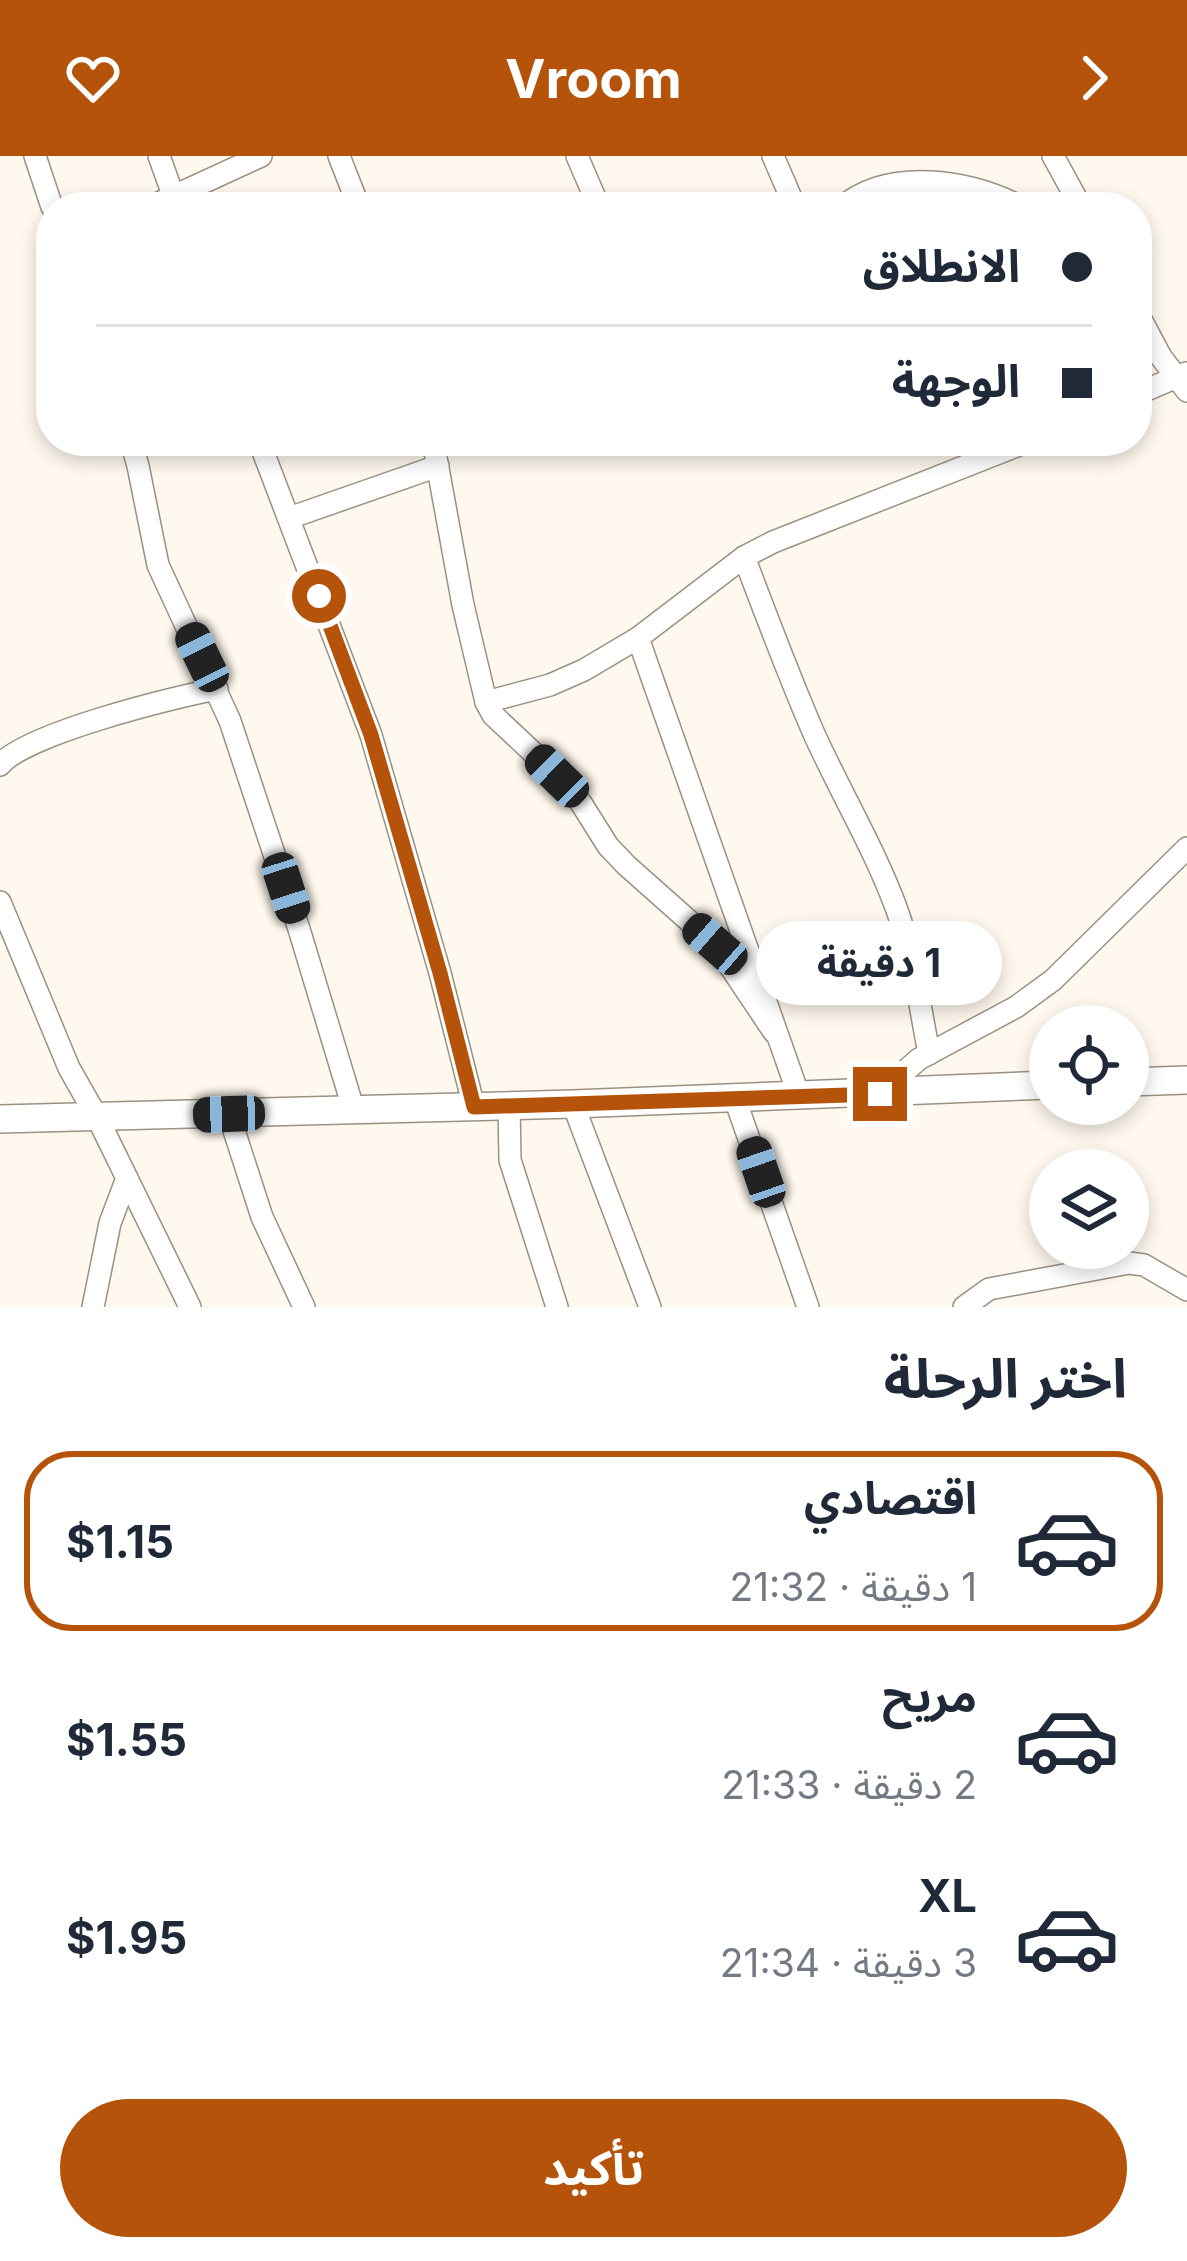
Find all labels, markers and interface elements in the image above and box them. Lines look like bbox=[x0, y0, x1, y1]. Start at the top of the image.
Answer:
icon: heart bbox=[60, 45, 126, 111]
icon: forward bbox=[1061, 45, 1127, 111]
text: Vroom bbox=[505, 46, 682, 111]
text: الانطلاق bbox=[863, 238, 1020, 293]
text: الوجهة bbox=[892, 353, 1020, 408]
route start bbox=[292, 569, 346, 623]
car bbox=[170, 617, 234, 697]
car bbox=[519, 738, 595, 814]
car bbox=[258, 848, 314, 928]
car bbox=[676, 907, 754, 981]
callout: 1 دقيقة bbox=[757, 920, 1003, 1004]
text: 1 دقيقة bbox=[817, 939, 941, 986]
map controls bbox=[1029, 1005, 1149, 1269]
button: locate bbox=[1029, 1005, 1149, 1125]
route end bbox=[853, 1067, 907, 1121]
car bbox=[192, 1095, 266, 1133]
car bbox=[732, 1132, 790, 1212]
button: layers bbox=[1029, 1149, 1149, 1269]
text: اختر الرحلة bbox=[884, 1346, 1127, 1411]
text: اقتصادي bbox=[804, 1470, 977, 1525]
icon: car bbox=[1013, 1487, 1121, 1595]
text: $1.15 bbox=[66, 1514, 174, 1569]
text: 1 دقيقة · 21:32 bbox=[729, 1563, 977, 1610]
text: مريح bbox=[882, 1668, 977, 1723]
icon: car bbox=[1013, 1685, 1121, 1793]
text: $1.55 bbox=[66, 1712, 187, 1767]
text: 2 دقيقة · 21:33 bbox=[721, 1761, 977, 1808]
text: XL bbox=[918, 1868, 977, 1923]
icon: car bbox=[1013, 1883, 1121, 1991]
text: $1.95 bbox=[66, 1910, 187, 1965]
text: 3 دقيقة · 21:34 bbox=[720, 1939, 977, 1986]
button: تأكيد bbox=[60, 2099, 1127, 2237]

